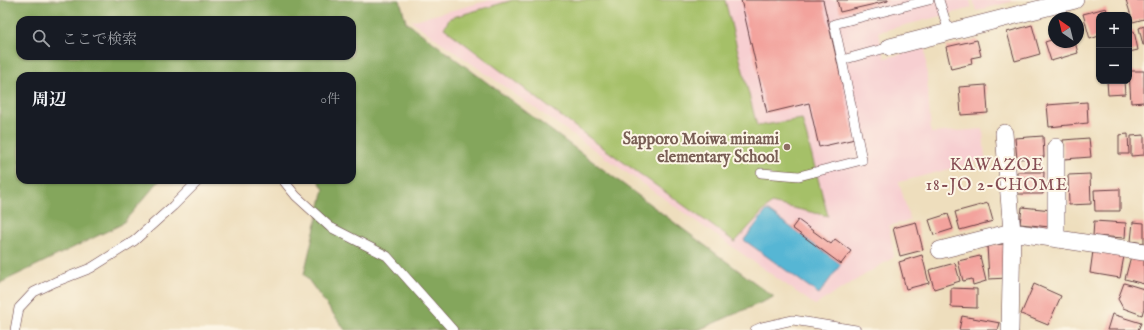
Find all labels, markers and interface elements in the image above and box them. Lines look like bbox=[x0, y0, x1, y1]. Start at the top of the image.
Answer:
north arrow bbox=[1048, 12, 1084, 48]
map controls bbox=[1096, 12, 1132, 84]
button: + bbox=[1096, 12, 1132, 48]
search box bbox=[16, 16, 356, 60]
icon: search bbox=[30, 27, 52, 49]
text: ここで検索 bbox=[62, 30, 137, 49]
button: − bbox=[1096, 48, 1132, 84]
text: 周辺 bbox=[32, 90, 66, 111]
text: 0件 bbox=[321, 91, 340, 108]
place label: Sapporo Moiwa minami elementary School bbox=[623, 130, 780, 168]
marker: Sapporo Moiwa minami elementary School bbox=[782, 142, 792, 152]
district label: KAWAZOE 18-JO 2-CHOME bbox=[926, 155, 1068, 196]

